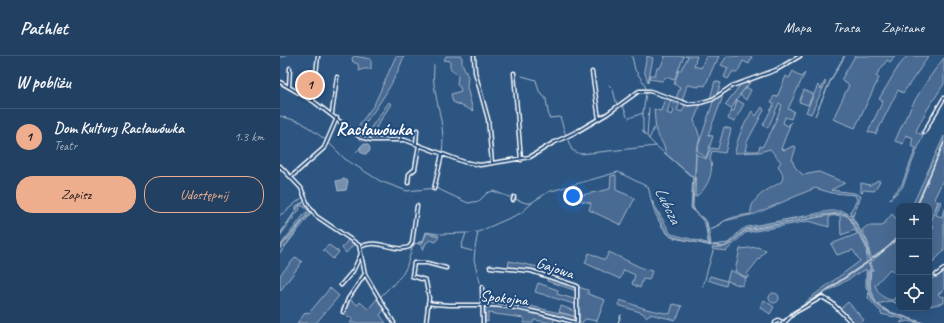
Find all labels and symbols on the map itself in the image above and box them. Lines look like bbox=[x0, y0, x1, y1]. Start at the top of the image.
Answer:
pin: 1 bbox=[297, 70, 323, 100]
district label: Racławówka bbox=[336, 118, 414, 140]
water label: Lubcza bbox=[650, 183, 687, 229]
your location bbox=[563, 186, 583, 206]
street label: Gajowa bbox=[534, 253, 578, 284]
street label: Spokojna bbox=[479, 286, 530, 311]

